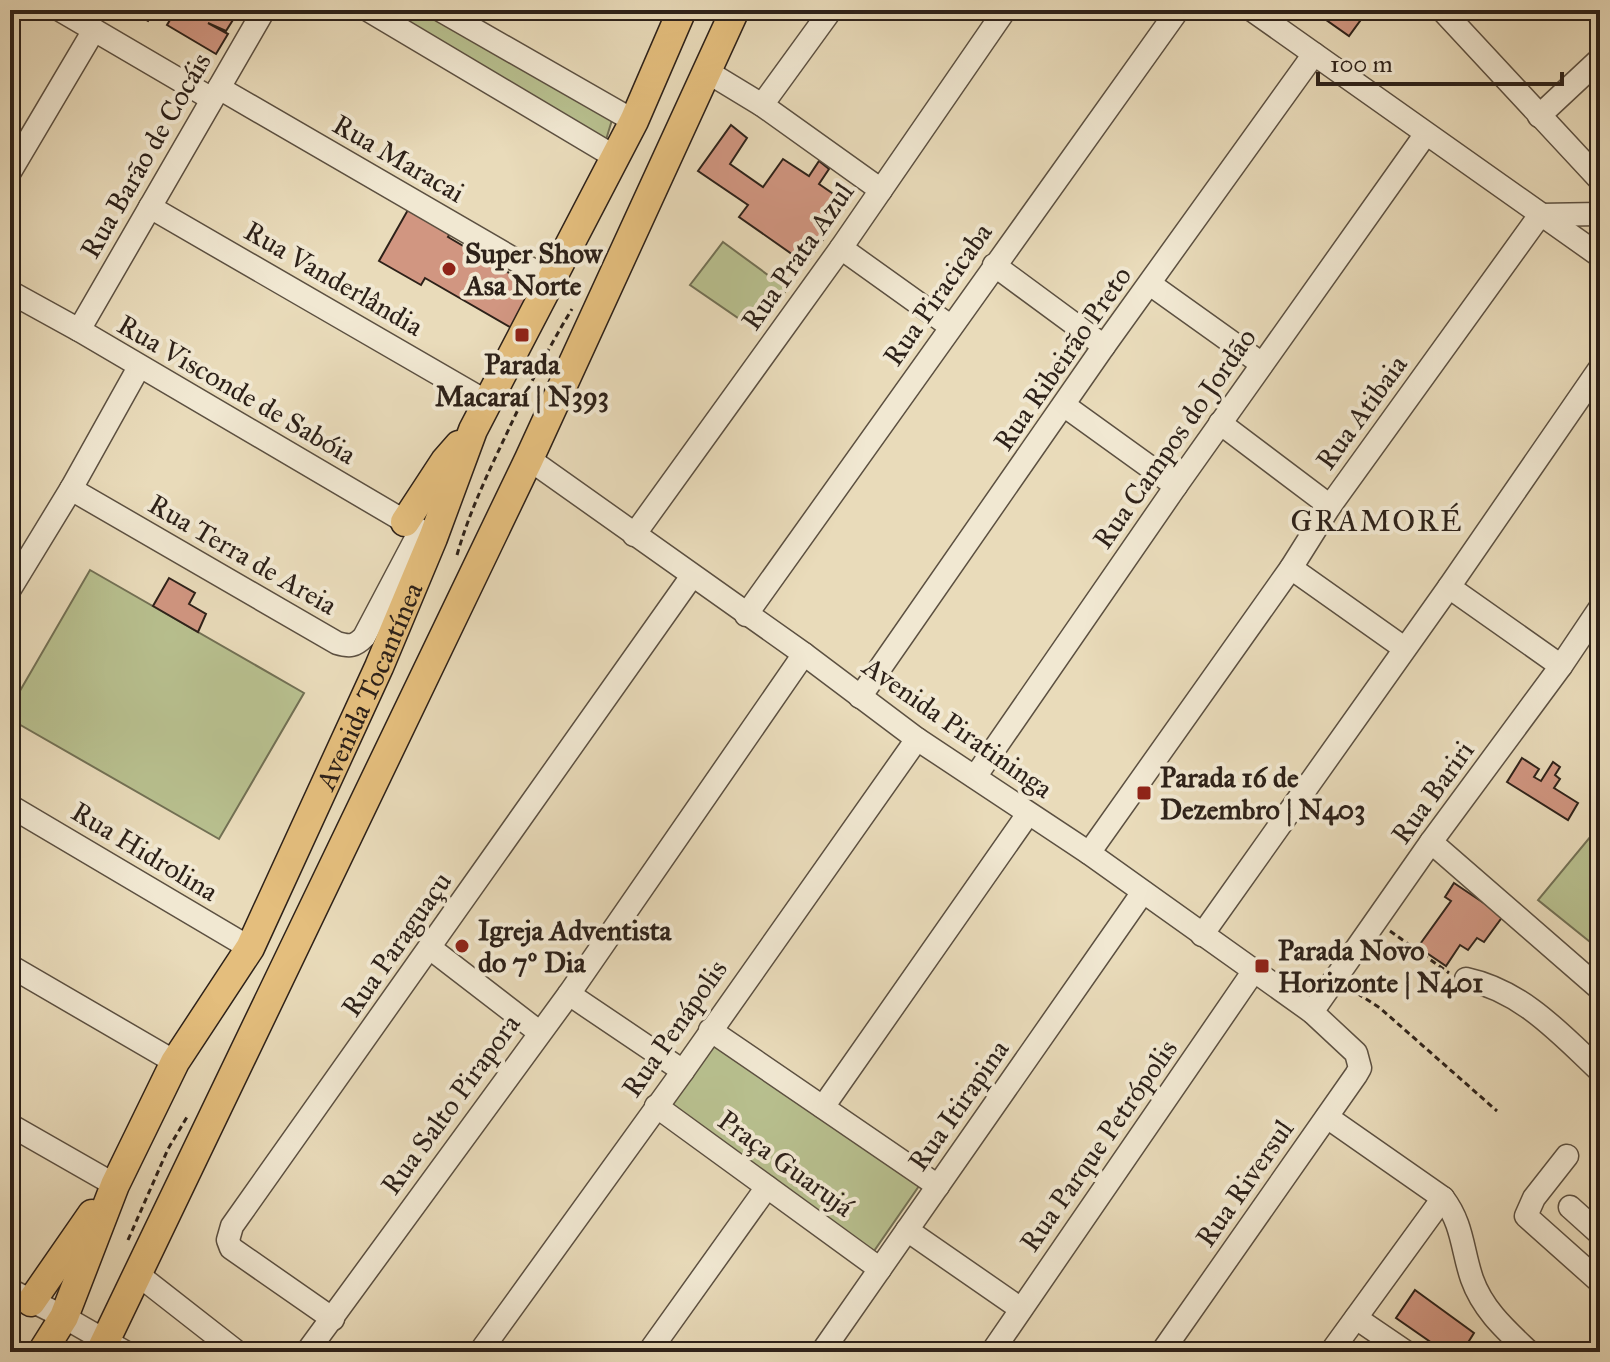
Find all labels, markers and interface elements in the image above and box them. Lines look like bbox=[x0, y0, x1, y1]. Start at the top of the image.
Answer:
scale bar bbox=[1318, 36, 1562, 86]
street label: Rua Barão de Cocáis bbox=[72, 46, 219, 264]
text: 100 m bbox=[1330, 49, 1393, 79]
street label: Rua Maracai bbox=[327, 107, 471, 210]
street label: Rua Prata Azul bbox=[734, 175, 861, 337]
street label: Rua Vanderlândia bbox=[238, 213, 430, 344]
street label: Rua Piracicaba bbox=[875, 216, 1000, 373]
place label: Super Show Asa Norte bbox=[463, 236, 604, 303]
street label: Rua Ribeirão Preto bbox=[986, 259, 1139, 457]
marker: Super Show Asa Norte bbox=[440, 260, 458, 278]
street label: Rua Visconde de Sabóia bbox=[111, 307, 362, 472]
street label: Rua Campos do Jordão bbox=[1085, 321, 1264, 555]
marker: Parada Macaraí | N393 bbox=[513, 326, 531, 344]
place label: Parada Macaraí | N393 bbox=[435, 347, 609, 414]
street label: Rua Atibaia bbox=[1308, 348, 1415, 476]
street label: Rua Terra de Areia bbox=[142, 486, 343, 623]
district label: GRAMORÉ bbox=[1291, 502, 1463, 539]
street label: Avenida Tocantínea bbox=[308, 577, 431, 796]
street label: Avenida Piratininga bbox=[855, 648, 1060, 806]
street label: Rua Bariri bbox=[1383, 734, 1482, 851]
place label: Parada 16 de Dezembro | N403 bbox=[1160, 760, 1365, 827]
marker: Parada 16 de Dezembro | N403 bbox=[1135, 784, 1153, 802]
street label: Rua Hidrolina bbox=[65, 794, 225, 909]
street label: Rua Paraguaçu bbox=[334, 865, 459, 1023]
place label: Igreja Adventista do 7º Dia bbox=[478, 913, 673, 980]
place label: Parada Novo Horizonte | N401 bbox=[1278, 933, 1483, 1000]
marker: Igreja Adventista do 7º Dia bbox=[453, 937, 471, 955]
street label: Rua Penápolis bbox=[614, 953, 735, 1104]
marker: Parada Novo Horizonte | N401 bbox=[1253, 957, 1271, 975]
street label: Rua Salto Pirapora bbox=[373, 1007, 528, 1201]
street label: Rua Parque Petrópolis bbox=[1012, 1032, 1185, 1258]
street label: Rua Itirapina bbox=[900, 1033, 1016, 1178]
street label: Praça Guarujá bbox=[711, 1102, 861, 1224]
street label: Rua Riversul bbox=[1188, 1113, 1301, 1254]

